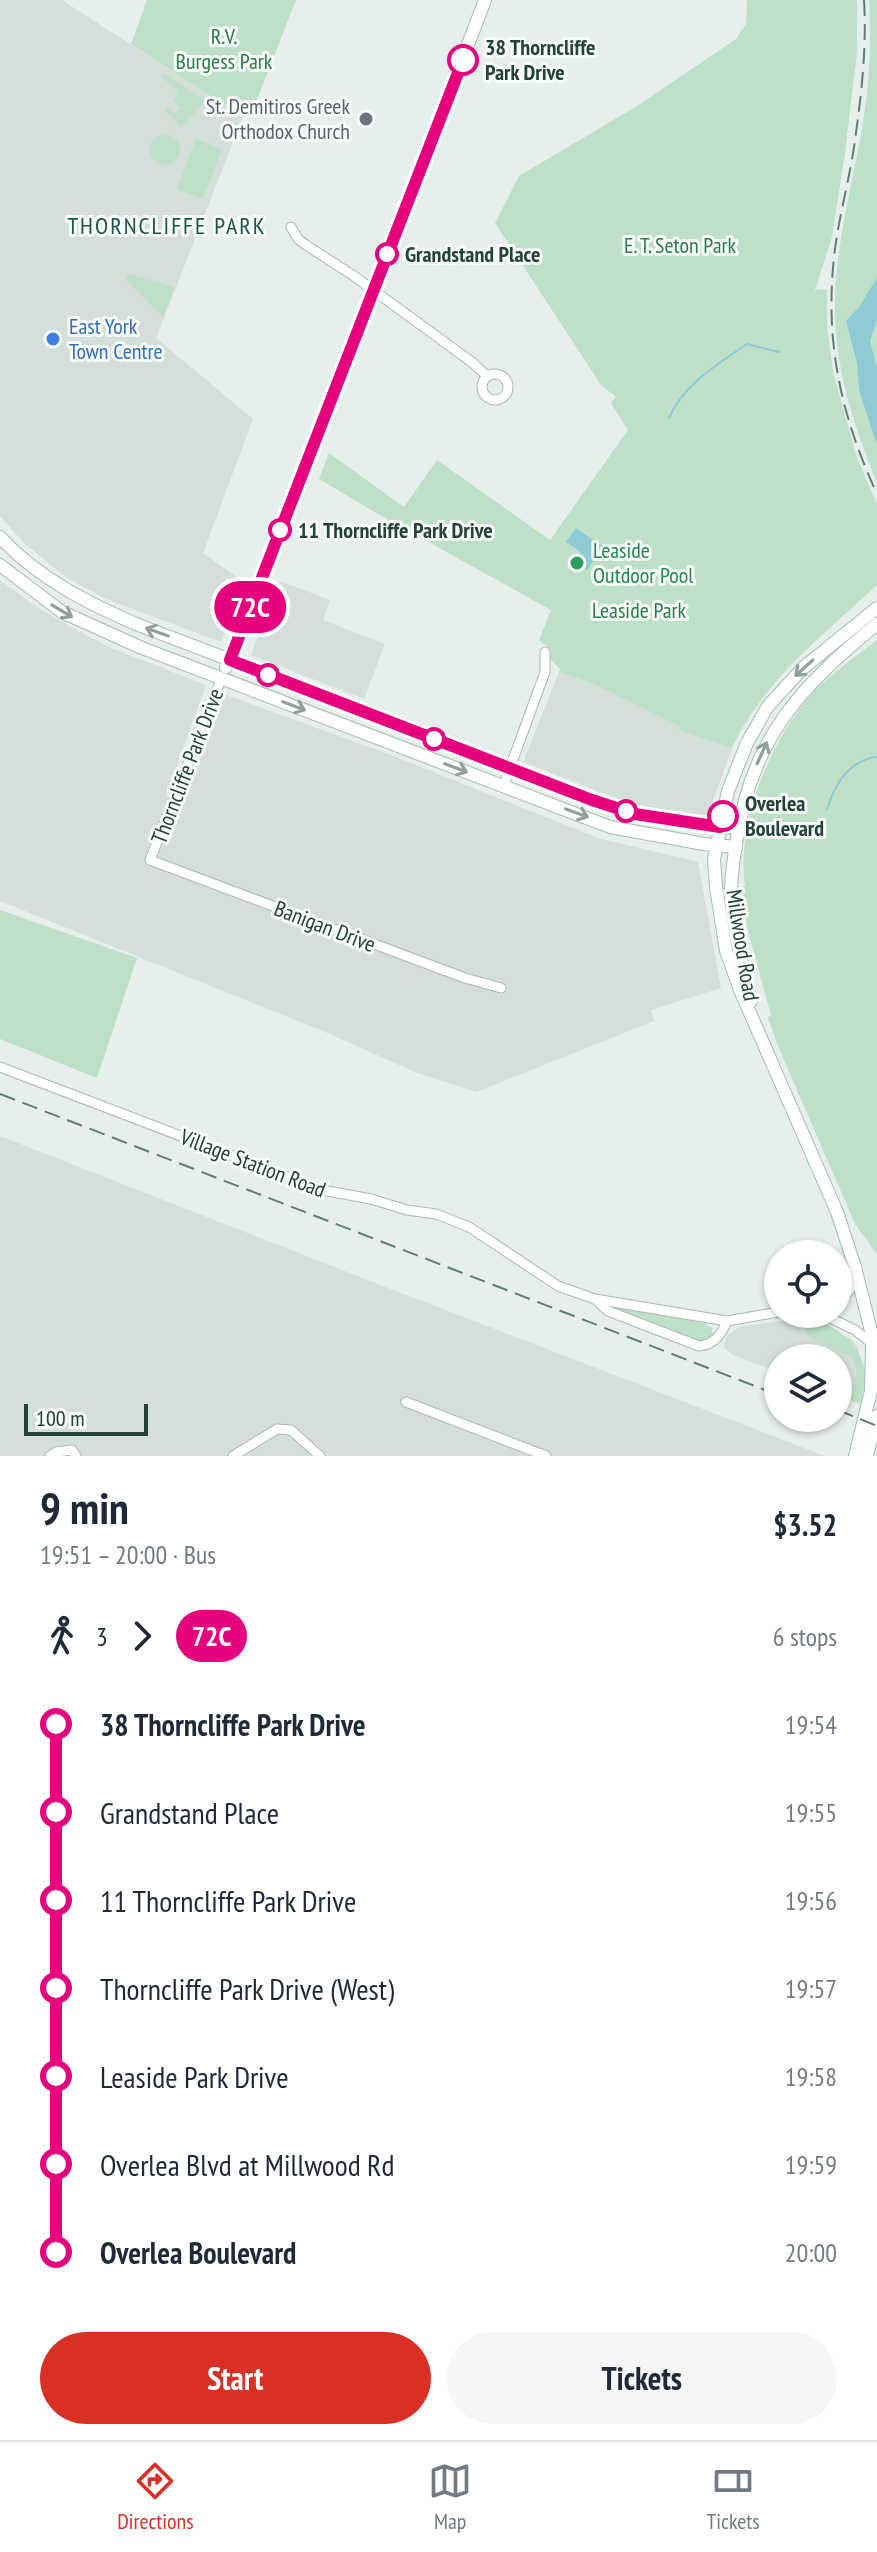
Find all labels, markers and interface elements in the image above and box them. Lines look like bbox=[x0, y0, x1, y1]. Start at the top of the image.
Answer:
park label: R.V. Burgess Park bbox=[176, 22, 273, 75]
place label: 38 Thorncliffe Park Drive bbox=[485, 33, 595, 86]
marker: 38 Thorncliffe Park Drive bbox=[448, 45, 478, 75]
place label: St. Demitiros Greek Orthodox Church bbox=[206, 92, 350, 145]
marker: St. Demitiros Greek Orthodox Church bbox=[357, 110, 375, 128]
district label: THORNCLIFFE PARK bbox=[67, 210, 267, 241]
park label: E. T. Seton Park bbox=[624, 231, 736, 259]
place label: Grandstand Place bbox=[405, 240, 540, 268]
marker: Grandstand Place bbox=[376, 243, 398, 265]
place label: East York Town Centre bbox=[69, 312, 163, 365]
marker: East York Town Centre bbox=[44, 330, 62, 348]
place label: 11 Thorncliffe Park Drive bbox=[298, 516, 493, 544]
marker: 11 Thorncliffe Park Drive bbox=[269, 519, 291, 541]
place label: Leaside Outdoor Pool bbox=[593, 536, 694, 589]
marker: Leaside Outdoor Pool bbox=[568, 554, 586, 572]
line badge: 72C bbox=[204, 581, 296, 633]
text: 72C bbox=[230, 588, 270, 625]
park label: Leaside Park bbox=[592, 596, 687, 624]
one-way arrow bbox=[50, 603, 73, 619]
one-way arrow bbox=[145, 624, 170, 638]
one-way arrow bbox=[795, 659, 815, 677]
unlabelled marker bbox=[257, 664, 279, 686]
street label: Thorncliffe Park Drive bbox=[145, 684, 229, 848]
one-way arrow bbox=[281, 700, 306, 714]
unlabelled marker bbox=[423, 728, 445, 750]
one-way arrow bbox=[755, 742, 770, 766]
one-way arrow bbox=[444, 762, 468, 777]
place label: Overlea Boulevard bbox=[745, 789, 824, 842]
unlabelled marker bbox=[615, 800, 637, 822]
marker: Overlea Boulevard bbox=[708, 801, 738, 831]
one-way arrow bbox=[564, 807, 589, 821]
street label: Millwood Road bbox=[720, 887, 766, 1003]
street label: Banigan Drive bbox=[270, 894, 380, 958]
street label: Village Station Road bbox=[175, 1122, 330, 1204]
map controls bbox=[764, 1240, 852, 1432]
button: locate bbox=[764, 1240, 852, 1328]
button: layers bbox=[764, 1344, 852, 1432]
scale bar bbox=[24, 1400, 148, 1436]
text: 100 m bbox=[36, 1404, 85, 1432]
text: 9 min bbox=[40, 1479, 129, 1536]
text: $3.52 bbox=[773, 1505, 837, 1544]
text: 19:51 – 20:00 · Bus bbox=[40, 1538, 216, 1571]
icon: walk bbox=[40, 1614, 84, 1658]
icon: forward bbox=[120, 1614, 164, 1658]
text: 72C bbox=[192, 1617, 231, 1654]
text: 3 bbox=[96, 1620, 108, 1653]
text: 6 stops bbox=[773, 1620, 837, 1653]
text: 38 Thorncliffe Park Drive bbox=[100, 1705, 366, 1744]
text: 19:54 bbox=[785, 1708, 837, 1741]
text: Grandstand Place bbox=[100, 1793, 279, 1832]
text: 19:55 bbox=[785, 1796, 837, 1829]
text: 11 Thorncliffe Park Drive bbox=[100, 1881, 356, 1920]
text: 19:56 bbox=[785, 1884, 837, 1917]
text: Thorncliffe Park Drive (West) bbox=[100, 1969, 394, 2008]
text: 19:57 bbox=[785, 1972, 837, 2005]
text: Leaside Park Drive bbox=[100, 2057, 289, 2096]
text: 19:58 bbox=[785, 2060, 837, 2093]
text: Overlea Blvd at Millwood Rd bbox=[100, 2145, 395, 2184]
text: 19:59 bbox=[785, 2148, 837, 2181]
text: Overlea Boulevard bbox=[100, 2233, 296, 2272]
text: 20:00 bbox=[785, 2236, 837, 2269]
button: Start bbox=[40, 2332, 431, 2424]
button: Tickets bbox=[447, 2332, 837, 2424]
tab: Directions bbox=[117, 2459, 194, 2535]
tab: Map bbox=[428, 2459, 472, 2535]
tab: Tickets bbox=[706, 2459, 760, 2535]

